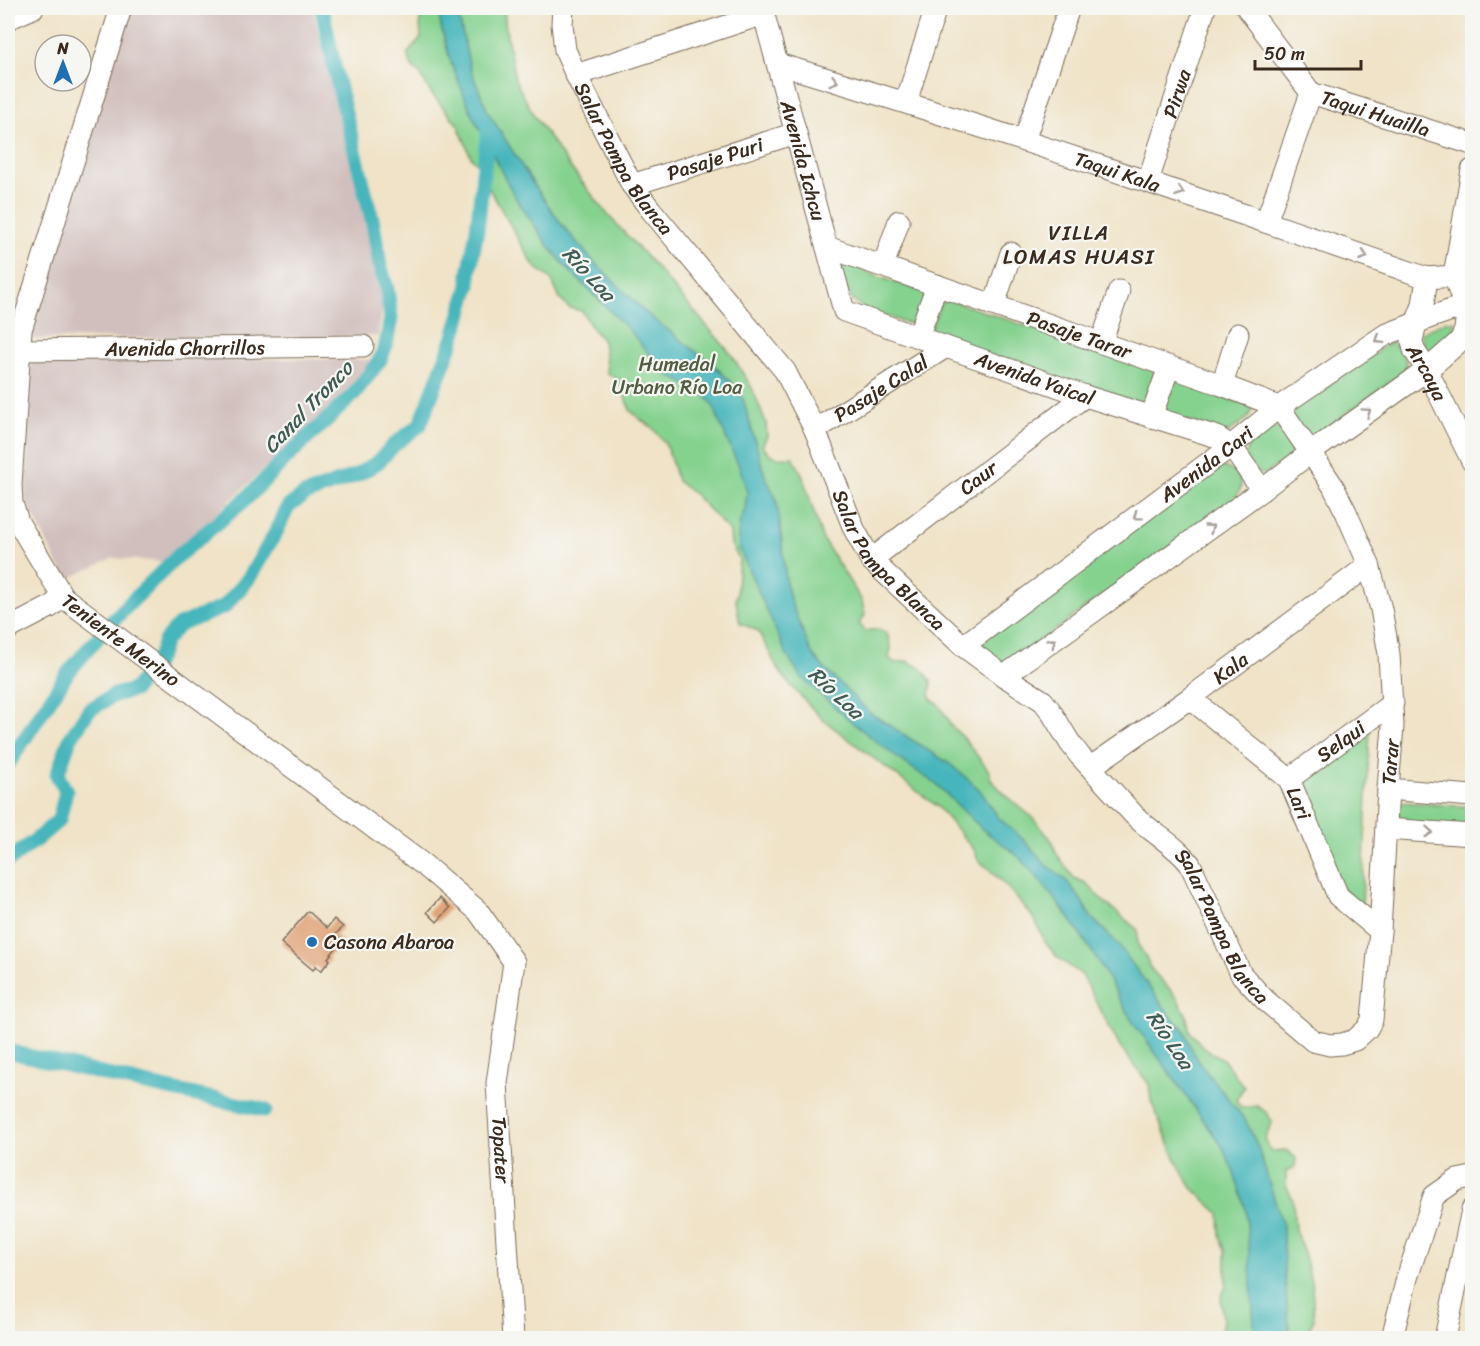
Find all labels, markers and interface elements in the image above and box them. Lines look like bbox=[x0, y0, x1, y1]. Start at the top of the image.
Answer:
north arrow bbox=[33, 33, 93, 93]
scale bar bbox=[1255, 33, 1362, 71]
text: N bbox=[56, 34, 69, 63]
text: 50 m bbox=[1264, 38, 1305, 70]
street label: Pirwa bbox=[1152, 64, 1201, 123]
one-way arrow bbox=[828, 74, 839, 86]
street label: Salar Pampa Blanca bbox=[565, 75, 683, 243]
street label: Taqui Huailla bbox=[1317, 80, 1434, 147]
street label: Avenida Ichcu bbox=[770, 95, 836, 225]
street label: Pasaje Puri bbox=[662, 127, 769, 190]
street label: Taqui Kala bbox=[1070, 141, 1166, 203]
one-way arrow bbox=[1174, 185, 1185, 198]
district label: VILLA LOMAS HUASI bbox=[1003, 214, 1155, 276]
water label: Río Loa bbox=[553, 237, 627, 313]
one-way arrow bbox=[1358, 249, 1369, 262]
street label: Pasaje Tarar bbox=[1022, 301, 1138, 370]
street label: Avenida Chorrillos bbox=[104, 330, 266, 367]
one-way arrow bbox=[1375, 332, 1386, 343]
street label: Arcaya bbox=[1396, 335, 1458, 408]
street label: Avenida Yaical bbox=[969, 341, 1100, 416]
street label: Pasaje Calal bbox=[826, 344, 936, 432]
park label: Humedal Urbano Río Loa bbox=[612, 347, 743, 405]
water label: Canal Tronco bbox=[253, 350, 364, 463]
one-way arrow bbox=[1360, 409, 1371, 420]
street label: Avenida Cari bbox=[1151, 416, 1263, 512]
street label: Caur bbox=[951, 450, 1007, 504]
street label: Salar Pampa Blanca bbox=[822, 484, 954, 639]
one-way arrow bbox=[1132, 509, 1143, 520]
one-way arrow bbox=[1203, 524, 1214, 535]
street label: Teniente Merino bbox=[54, 584, 188, 696]
one-way arrow bbox=[1045, 638, 1056, 649]
street label: Kala bbox=[1205, 642, 1257, 693]
water label: Río Loa bbox=[799, 657, 875, 731]
street label: Selqui bbox=[1308, 711, 1373, 771]
street label: Tarar bbox=[1371, 736, 1410, 786]
street label: Lari bbox=[1277, 781, 1322, 826]
one-way arrow bbox=[1425, 826, 1434, 839]
street label: Salar Pampa Blanca bbox=[1166, 839, 1278, 1012]
place label: Casona Abaroa bbox=[324, 925, 454, 960]
marker: Casona Abaroa bbox=[305, 935, 319, 949]
water label: Río Loa bbox=[1136, 1002, 1205, 1080]
street label: Topater bbox=[482, 1115, 521, 1185]

